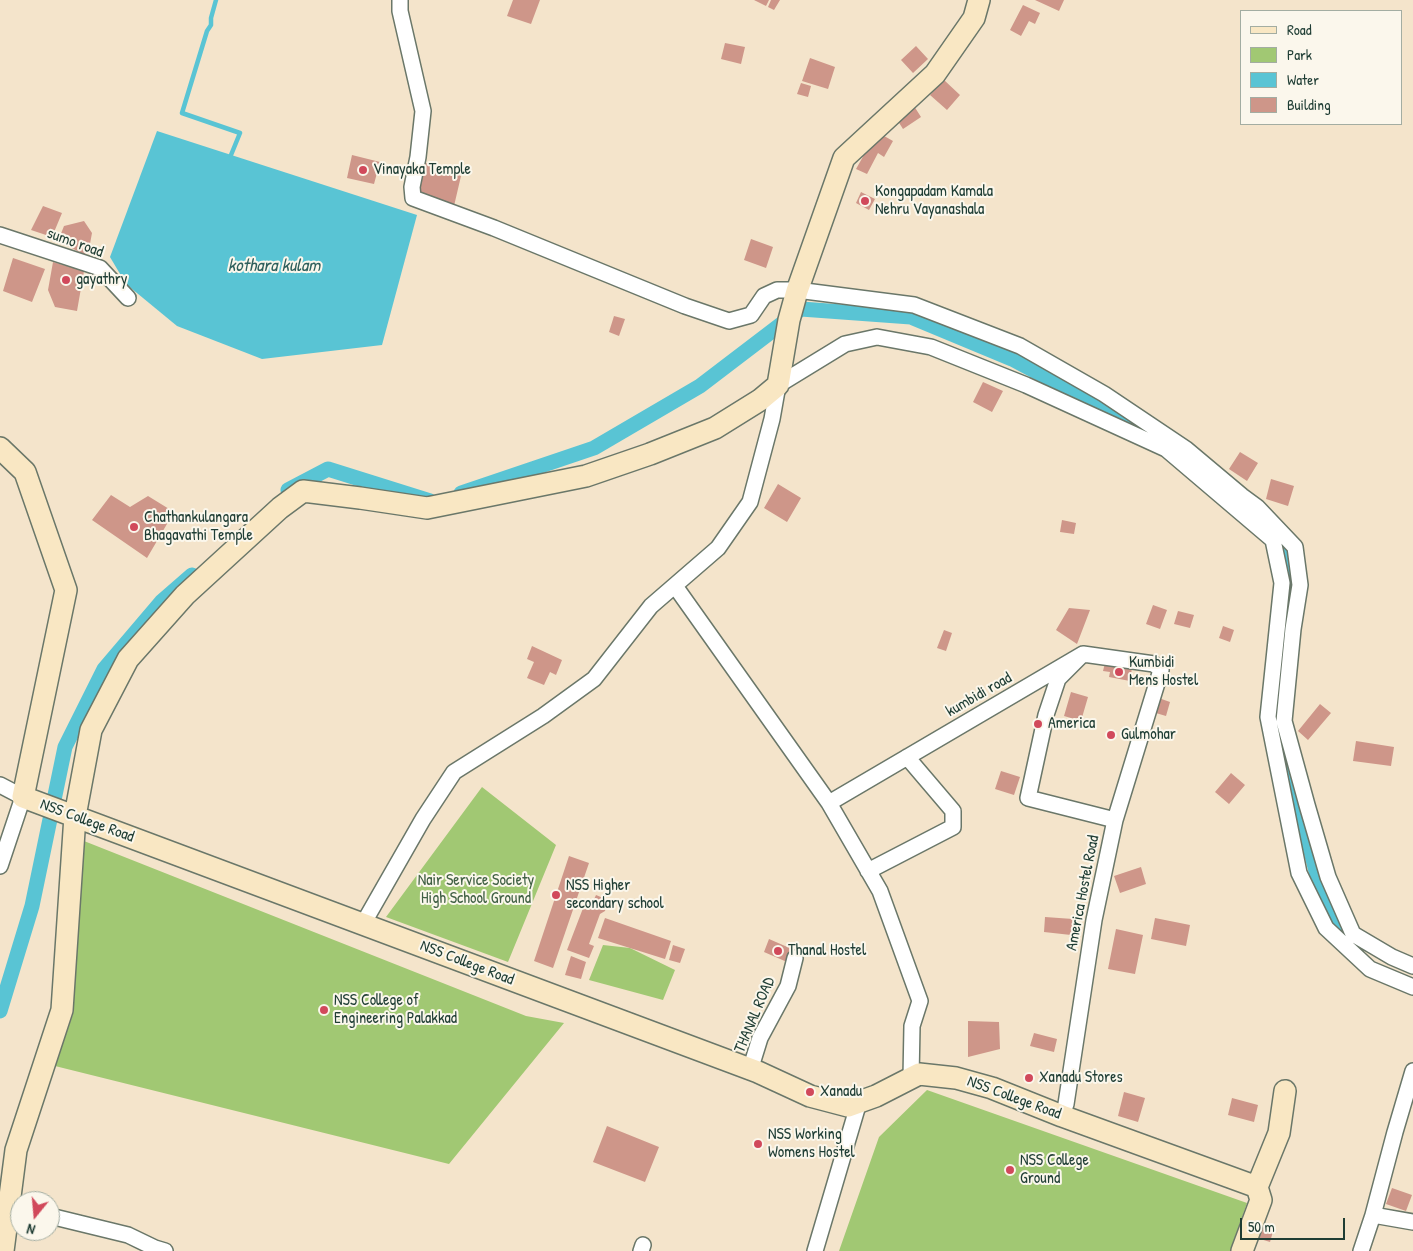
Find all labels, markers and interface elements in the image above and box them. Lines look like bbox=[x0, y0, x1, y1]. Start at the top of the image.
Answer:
legend bbox=[1240, 10, 1403, 125]
text: Road bbox=[1287, 19, 1312, 40]
text: Park bbox=[1287, 44, 1312, 65]
text: Water bbox=[1287, 69, 1319, 90]
text: Building bbox=[1287, 94, 1331, 115]
place label: Vinayaka Temple bbox=[373, 160, 471, 180]
marker: Vinayaka Temple bbox=[357, 164, 369, 176]
place label: Kongapadam Kamala Nehru Vayanashala bbox=[875, 182, 993, 220]
marker: Kongapadam Kamala Nehru Vayanashala bbox=[859, 195, 871, 207]
street label: sumo road bbox=[44, 224, 106, 262]
water label: kothara kulam bbox=[228, 255, 320, 277]
place label: gayathry bbox=[76, 270, 128, 290]
marker: gayathry bbox=[60, 274, 72, 286]
place label: Chathankulangara Bhagavathi Temple bbox=[144, 508, 253, 546]
marker: Chathankulangara Bhagavathi Temple bbox=[128, 521, 140, 533]
place label: Kumbidi Mens Hostel bbox=[1129, 653, 1198, 691]
marker: Kumbidi Mens Hostel bbox=[1113, 666, 1125, 678]
street label: kumbidi road bbox=[943, 669, 1015, 721]
place label: America bbox=[1048, 714, 1095, 734]
marker: America bbox=[1032, 718, 1044, 730]
place label: Gulmohar bbox=[1121, 725, 1176, 745]
marker: Gulmohar bbox=[1105, 729, 1117, 741]
street label: NSS College Road bbox=[37, 795, 137, 847]
street label: America Hostel Road bbox=[1062, 834, 1104, 952]
park label: Nair Service Society High School Ground bbox=[418, 871, 534, 909]
place label: NSS Higher secondary school bbox=[566, 876, 664, 914]
marker: NSS Higher secondary school bbox=[550, 889, 562, 901]
street label: NSS College Road bbox=[417, 936, 517, 990]
place label: Thanal Hostel bbox=[788, 941, 866, 961]
marker: Thanal Hostel bbox=[772, 945, 784, 957]
street label: THANAL ROAD bbox=[730, 974, 780, 1056]
place label: NSS College of Engineering Palakkad bbox=[334, 991, 457, 1029]
marker: NSS College of Engineering Palakkad bbox=[318, 1004, 330, 1016]
place label: Xanadu Stores bbox=[1039, 1068, 1123, 1088]
street label: NSS College Road bbox=[964, 1072, 1064, 1124]
marker: Xanadu Stores bbox=[1023, 1072, 1035, 1084]
place label: Xanadu bbox=[820, 1082, 862, 1102]
marker: Xanadu bbox=[804, 1086, 816, 1098]
place label: NSS Working Womens Hostel bbox=[768, 1125, 855, 1163]
marker: NSS Working Womens Hostel bbox=[752, 1138, 764, 1150]
place label: NSS College Ground bbox=[1020, 1151, 1089, 1189]
marker: NSS College Ground bbox=[1004, 1164, 1016, 1176]
north arrow bbox=[10, 1191, 60, 1241]
scale bar bbox=[1243, 1208, 1348, 1240]
text: 50 m bbox=[1248, 1216, 1275, 1237]
text: N bbox=[24, 1220, 37, 1240]

